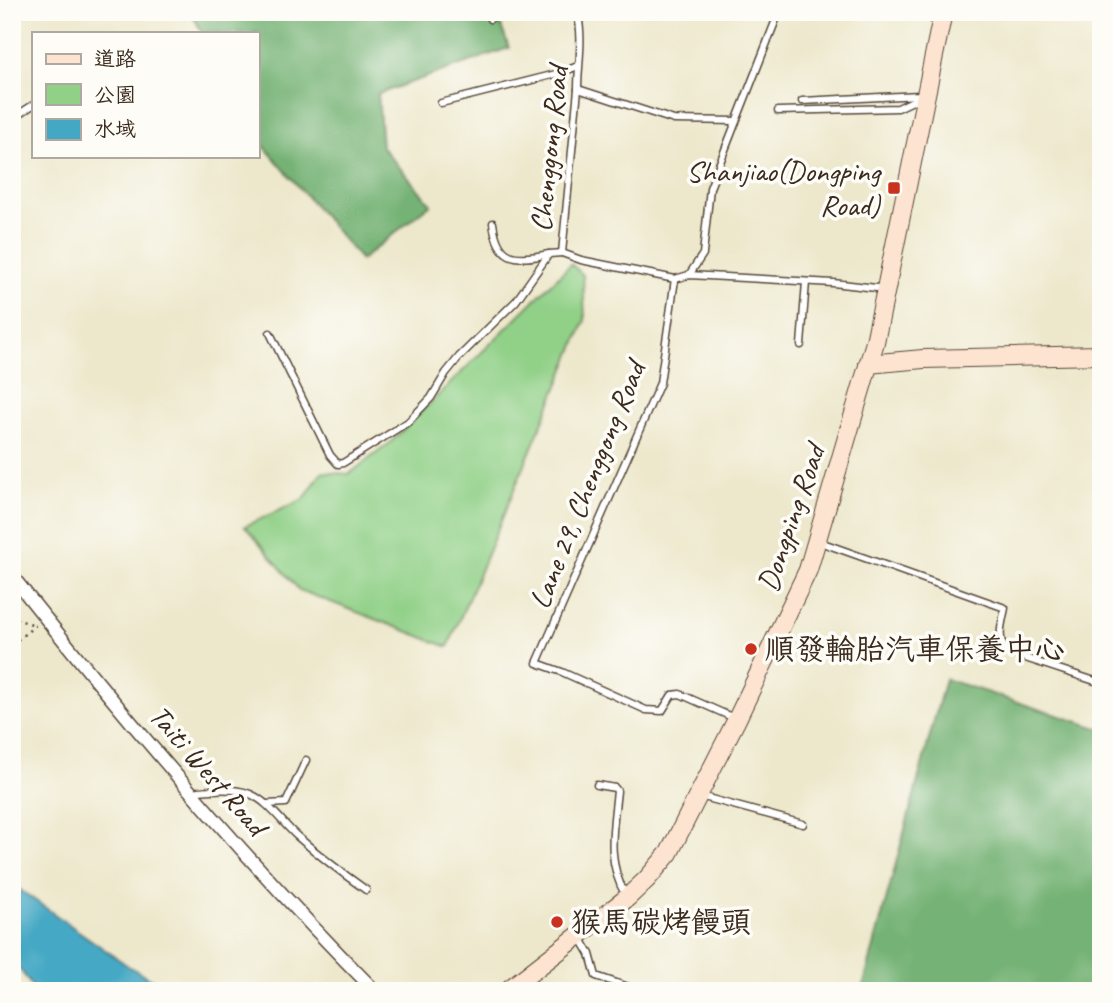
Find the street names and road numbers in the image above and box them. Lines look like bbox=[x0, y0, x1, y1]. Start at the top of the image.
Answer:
street label: Chenggong Road bbox=[521, 60, 577, 234]
street label: Lane 29, Chenggong Road bbox=[520, 352, 655, 614]
street label: Dongping Road bbox=[748, 436, 835, 596]
street label: Taiti West Road bbox=[141, 697, 278, 846]

